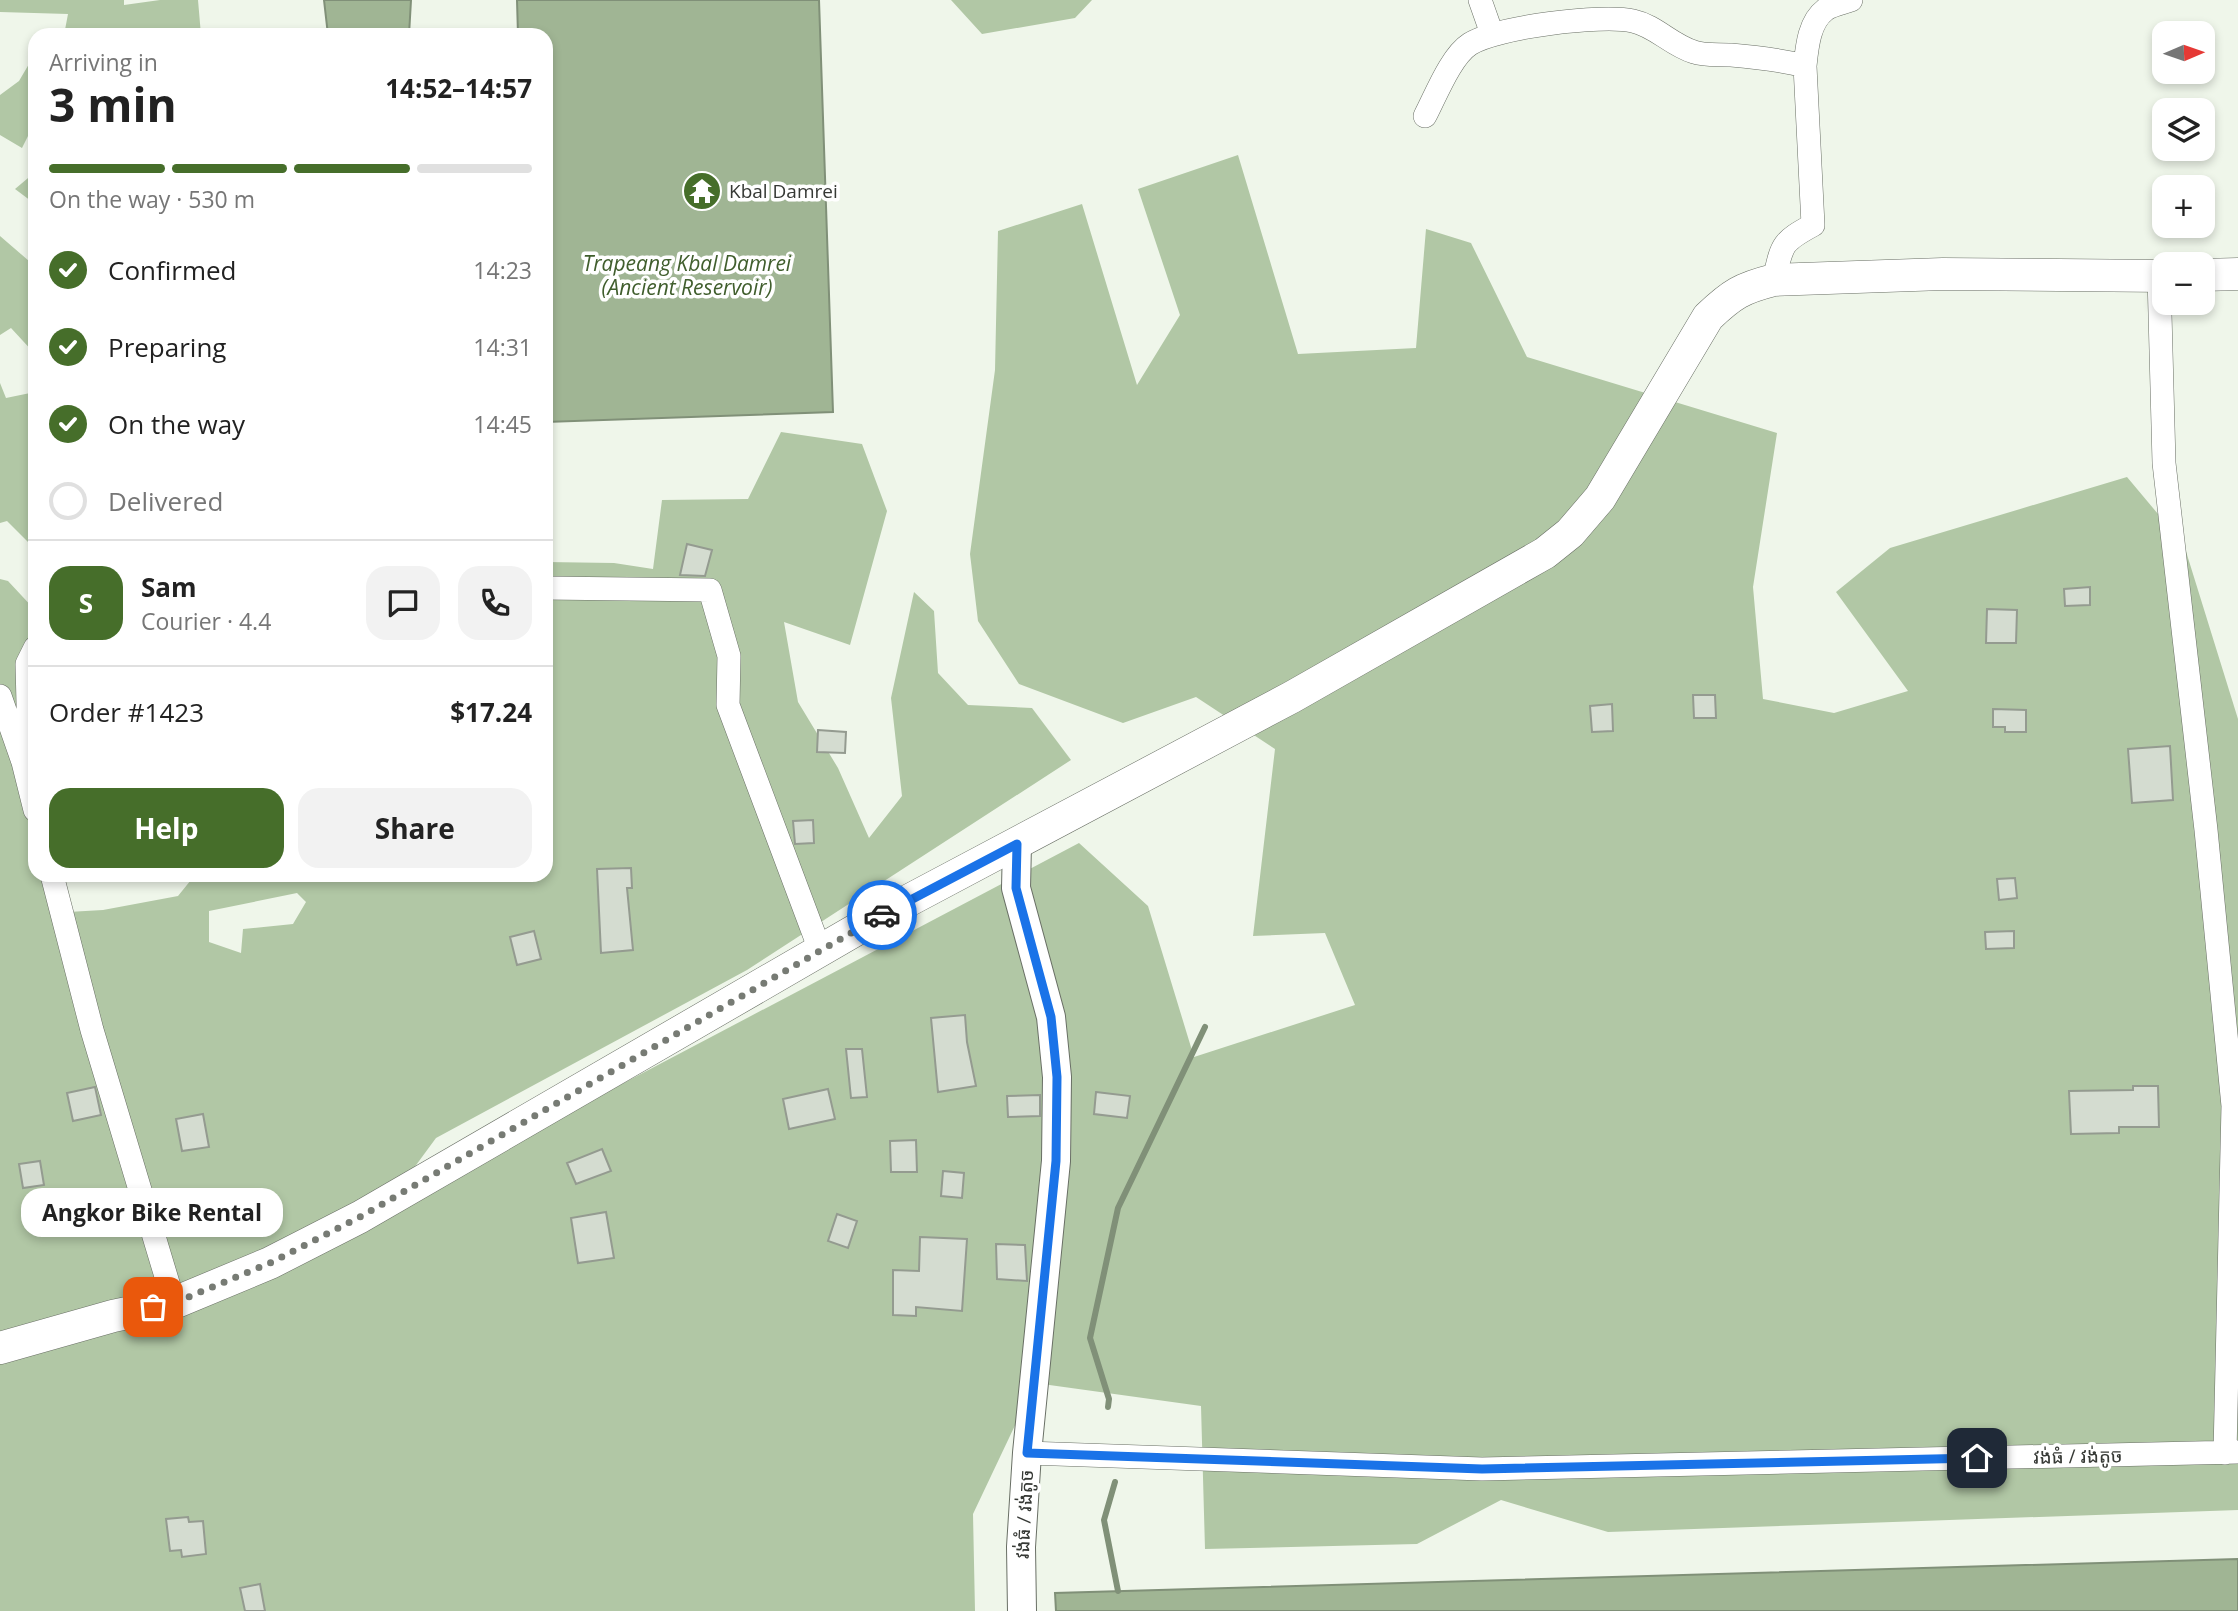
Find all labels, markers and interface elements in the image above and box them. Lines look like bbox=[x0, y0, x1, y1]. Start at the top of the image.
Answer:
north arrow bbox=[2152, 21, 2216, 84]
map controls bbox=[2152, 21, 2215, 315]
text: Arriving in bbox=[49, 46, 158, 78]
text: 14:52–14:57 bbox=[385, 70, 532, 106]
text: 3 min bbox=[49, 73, 177, 135]
button: layers bbox=[2152, 98, 2215, 161]
temple icon: Kbal Damrei bbox=[681, 170, 723, 212]
button: + bbox=[2152, 175, 2215, 238]
place label: Kbal Damrei bbox=[729, 178, 838, 204]
text: On the way · 530 m bbox=[49, 183, 255, 215]
water label: Trapeang Kbal Damrei (Ancient Reservoir) bbox=[583, 249, 792, 301]
icon: check bbox=[49, 251, 87, 289]
text: Confirmed bbox=[108, 252, 236, 288]
button: − bbox=[2152, 252, 2215, 315]
text: 14:23 bbox=[473, 254, 532, 286]
icon: check bbox=[49, 328, 87, 366]
text: Preparing bbox=[108, 329, 226, 365]
text: 14:31 bbox=[473, 331, 532, 363]
icon: check bbox=[49, 405, 87, 443]
text: On the way bbox=[108, 406, 245, 442]
text: 14:45 bbox=[473, 408, 532, 440]
text: Delivered bbox=[108, 483, 223, 519]
button: chat bbox=[366, 566, 440, 640]
button: phone bbox=[458, 566, 532, 640]
text: Sam bbox=[141, 569, 197, 605]
text: S bbox=[79, 585, 93, 621]
text: Courier · 4.4 bbox=[141, 605, 271, 637]
text: Order #1423 bbox=[49, 694, 204, 730]
text: $17.24 bbox=[450, 694, 532, 730]
button: Help bbox=[49, 788, 284, 868]
button: Share bbox=[298, 788, 532, 868]
courier bbox=[847, 880, 917, 950]
icon: car bbox=[863, 896, 901, 934]
callout: Angkor Bike Rental bbox=[22, 1188, 284, 1237]
text: Angkor Bike Rental bbox=[42, 1196, 262, 1228]
pin bbox=[123, 1277, 183, 1337]
icon: bag bbox=[134, 1288, 172, 1326]
pin bbox=[1947, 1428, 2007, 1488]
icon: home bbox=[1958, 1439, 1996, 1477]
street label: វង់ធំ / វង់តូច bbox=[2033, 1442, 2123, 1470]
street label: វង់ធំ / វង់តូច bbox=[1009, 1469, 1039, 1559]

